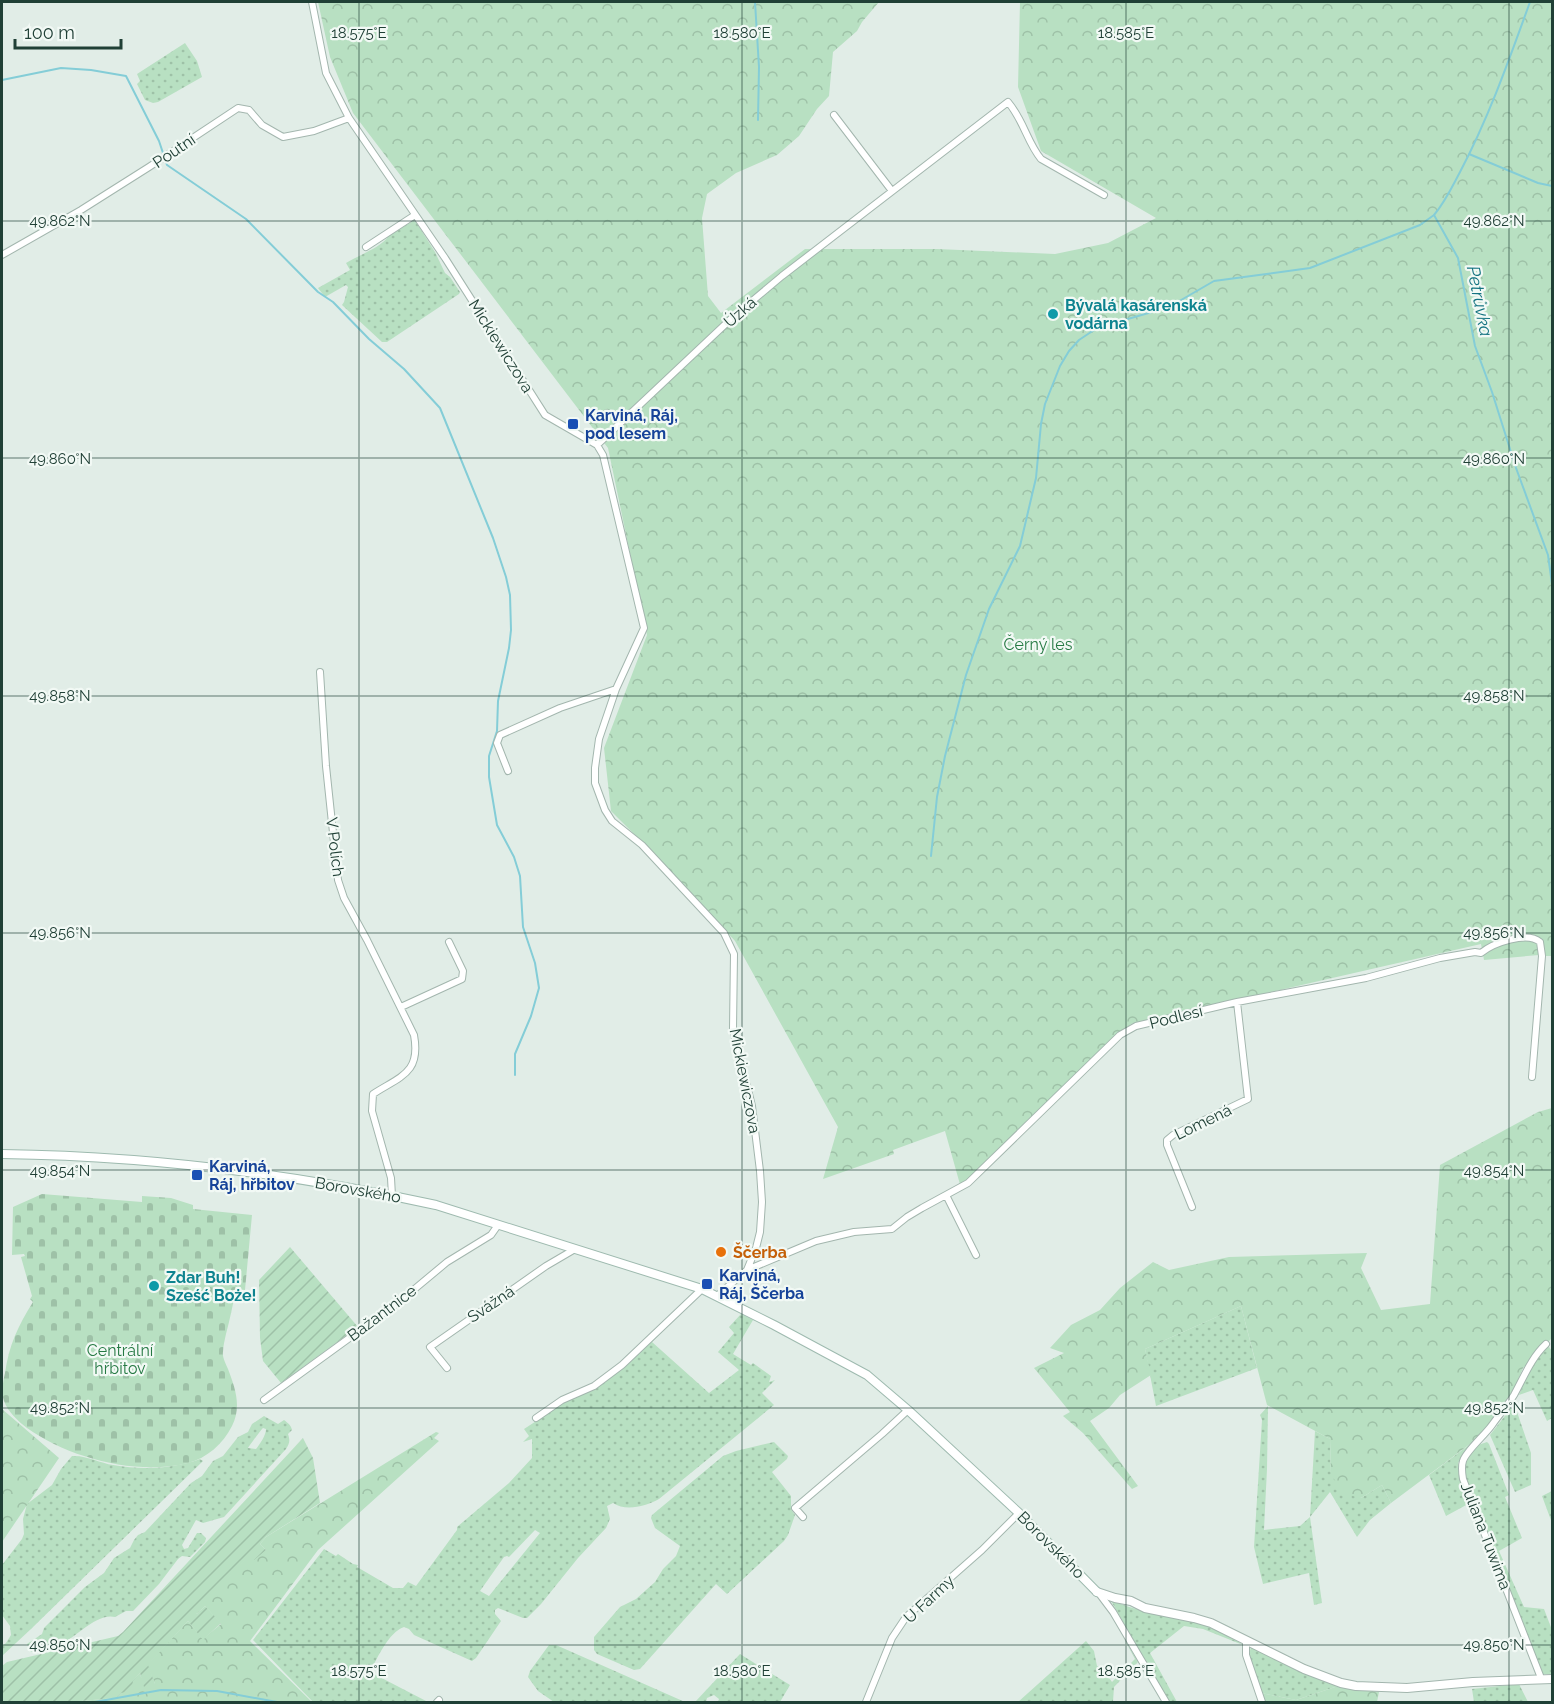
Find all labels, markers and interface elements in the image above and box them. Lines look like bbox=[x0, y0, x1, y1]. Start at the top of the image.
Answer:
scale bar bbox=[15, 12, 122, 50]
text: 100 m bbox=[24, 22, 75, 43]
text: 18.575°E bbox=[331, 24, 387, 42]
text: 18.580°E bbox=[713, 24, 771, 42]
text: 18.585°E bbox=[1098, 24, 1154, 42]
street label: Poutní bbox=[149, 130, 199, 172]
text: 49.862°N bbox=[30, 212, 90, 230]
text: 49.862°N bbox=[1464, 212, 1524, 230]
water label: Petrůvka bbox=[1463, 264, 1497, 338]
street label: Úzká bbox=[719, 292, 760, 331]
street label: Mickiewiczova bbox=[465, 296, 537, 396]
place label: Bývalá kasárenská vodárna bbox=[1065, 296, 1207, 333]
marker: Bývalá kasárenská vodárna bbox=[1046, 307, 1060, 321]
place label: Karviná, Ráj, pod lesem bbox=[585, 406, 678, 443]
marker: Karviná, Ráj, pod lesem bbox=[566, 417, 580, 431]
text: 49.860°N bbox=[29, 450, 91, 468]
text: 49.860°N bbox=[1463, 450, 1525, 468]
park label: Černý les bbox=[1004, 634, 1073, 654]
text: 49.858°N bbox=[29, 687, 91, 705]
text: 49.858°N bbox=[1463, 687, 1525, 705]
street label: V Polích bbox=[322, 816, 348, 878]
text: 49.856°N bbox=[29, 924, 91, 942]
text: 49.856°N bbox=[1463, 924, 1525, 942]
street label: Podlesí bbox=[1147, 1001, 1205, 1033]
street label: Mickiewiczova bbox=[725, 1027, 765, 1135]
street label: Lomená bbox=[1171, 1100, 1235, 1144]
place label: Karviná, Ráj, hřbitov bbox=[209, 1157, 295, 1194]
text: 49.854°N bbox=[30, 1162, 90, 1180]
text: 49.854°N bbox=[1464, 1162, 1524, 1180]
marker: Karviná, Ráj, hřbitov bbox=[190, 1168, 204, 1182]
street label: Borovského bbox=[313, 1173, 403, 1207]
place label: Ščerba bbox=[733, 1242, 787, 1262]
marker: Ščerba bbox=[714, 1245, 728, 1259]
place label: Karviná, Ráj, Ščerba bbox=[719, 1266, 804, 1303]
place label: Zdar Buh! Sześć Boże! bbox=[166, 1268, 257, 1305]
marker: Karviná, Ráj, Ščerba bbox=[700, 1277, 714, 1291]
marker: Zdar Buh! Sześć Boże! bbox=[147, 1279, 161, 1293]
street label: Bažantnice bbox=[344, 1281, 420, 1345]
street label: Svážná bbox=[464, 1281, 518, 1327]
park label: Centrální hřbitov bbox=[87, 1341, 154, 1378]
text: 49.852°N bbox=[30, 1399, 90, 1417]
text: 49.852°N bbox=[1464, 1399, 1524, 1417]
street label: Juliana Tuwima bbox=[1457, 1480, 1515, 1592]
street label: Borovského bbox=[1013, 1507, 1089, 1583]
street label: U Farmy bbox=[900, 1571, 958, 1627]
text: 49.850°N bbox=[29, 1636, 91, 1654]
text: 49.850°N bbox=[1463, 1636, 1525, 1654]
text: 18.575°E bbox=[331, 1662, 387, 1680]
text: 18.580°E bbox=[713, 1662, 771, 1680]
text: 18.585°E bbox=[1098, 1662, 1154, 1680]

